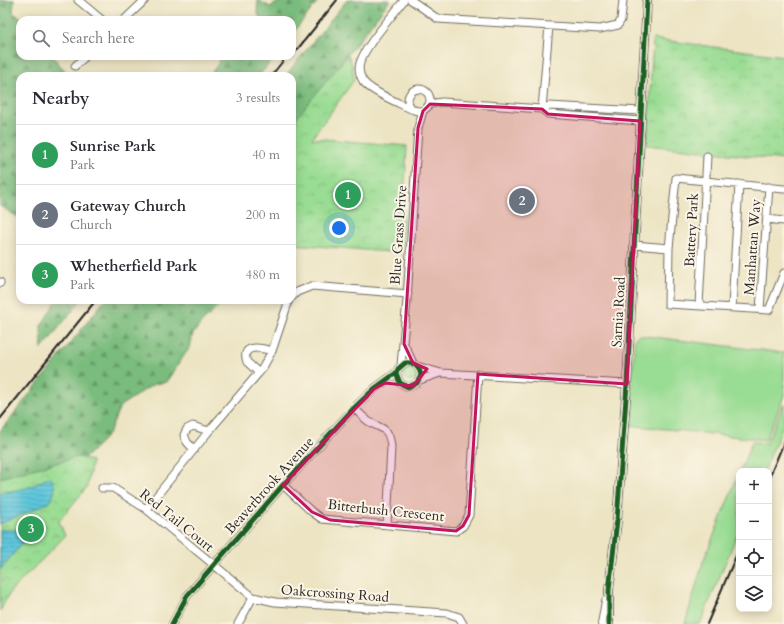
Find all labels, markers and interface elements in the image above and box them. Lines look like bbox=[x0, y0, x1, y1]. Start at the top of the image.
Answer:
search box bbox=[16, 16, 296, 60]
icon: search bbox=[30, 27, 52, 49]
text: Search here bbox=[62, 28, 135, 48]
text: Nearby bbox=[32, 87, 89, 110]
text: 3 results bbox=[236, 89, 280, 107]
text: Sunrise Park bbox=[70, 136, 156, 156]
text: 1 bbox=[42, 146, 48, 164]
text: 40 m bbox=[252, 146, 280, 164]
text: Park bbox=[70, 156, 95, 174]
pin: 1 bbox=[335, 180, 361, 210]
street label: Blue Grass Drive bbox=[386, 184, 411, 286]
pin: 2 bbox=[509, 186, 535, 216]
street label: Battery Park bbox=[680, 192, 703, 267]
text: Gateway Church bbox=[70, 196, 186, 216]
street label: Manhattan Way bbox=[740, 198, 765, 296]
text: 2 bbox=[42, 206, 48, 224]
text: 200 m bbox=[246, 206, 280, 224]
text: Church bbox=[70, 216, 112, 234]
your location bbox=[329, 218, 349, 238]
text: Whetherfield Park bbox=[70, 256, 197, 276]
text: 3 bbox=[42, 266, 48, 284]
text: 480 m bbox=[246, 266, 280, 284]
text: Park bbox=[70, 276, 95, 294]
street label: Sarnia Road bbox=[607, 276, 630, 348]
street label: Beaverbrook Avenue bbox=[221, 433, 318, 538]
map controls bbox=[736, 468, 772, 612]
button: + bbox=[736, 468, 772, 504]
street label: Red Tail Court bbox=[136, 485, 218, 557]
street label: Bitterbush Crescent bbox=[327, 495, 446, 526]
button: − bbox=[736, 504, 772, 540]
pin: 3 bbox=[18, 514, 44, 544]
button: locate bbox=[736, 540, 772, 576]
button: layers bbox=[736, 576, 772, 612]
street label: Oakcrossing Road bbox=[280, 580, 390, 607]

